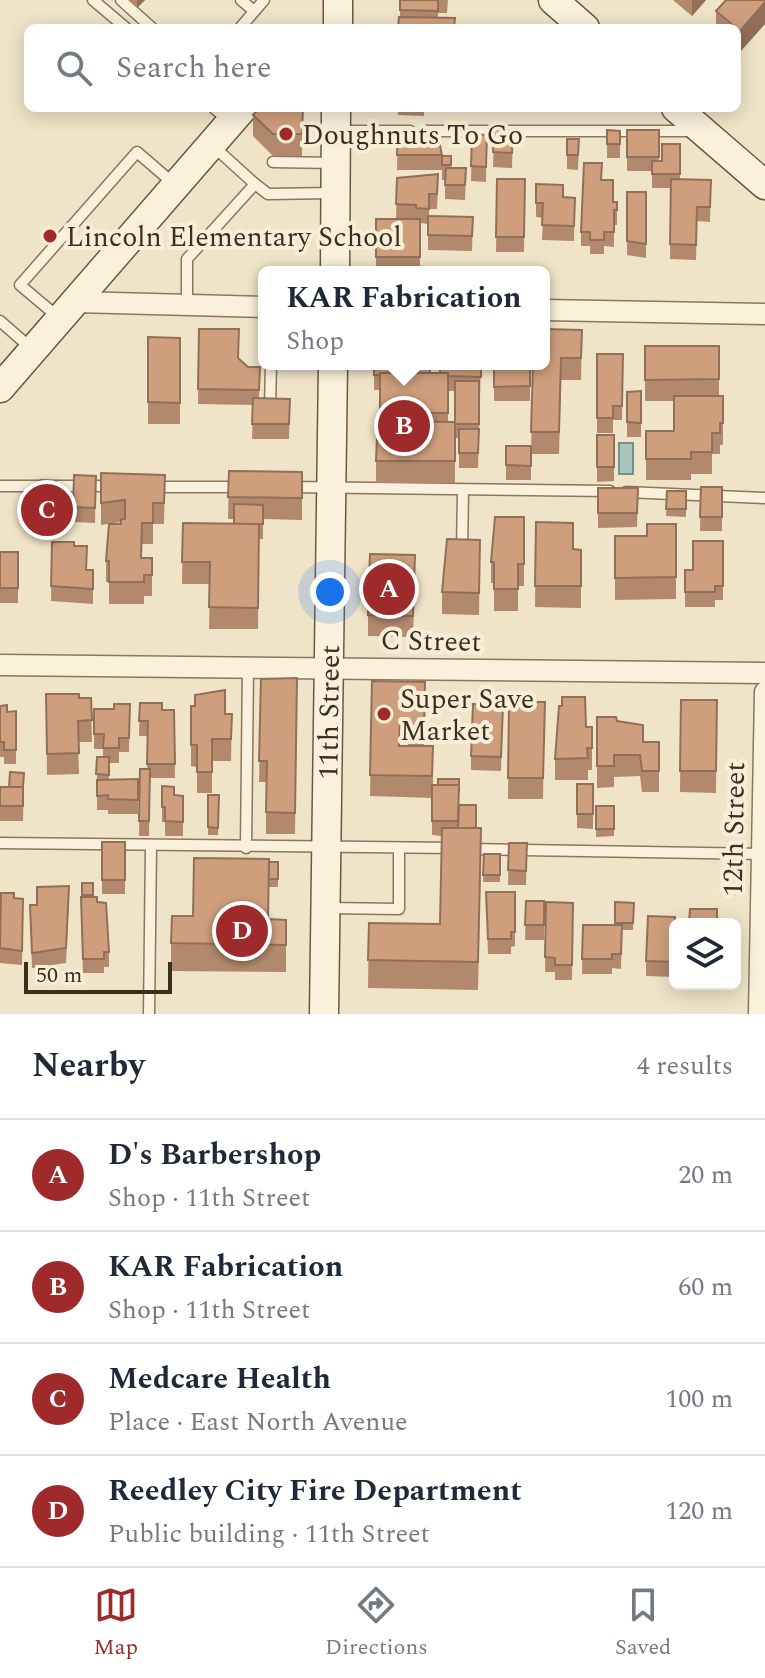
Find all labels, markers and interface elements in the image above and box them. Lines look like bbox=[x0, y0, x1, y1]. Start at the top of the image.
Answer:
search box bbox=[24, 24, 741, 112]
text: Search here bbox=[116, 45, 272, 91]
icon: search bbox=[52, 46, 96, 90]
place label: Doughnuts To Go bbox=[302, 114, 523, 157]
marker: Doughnuts To Go bbox=[277, 125, 295, 143]
place label: Lincoln Elementary School bbox=[66, 216, 402, 259]
marker: Lincoln Elementary School bbox=[41, 227, 59, 245]
popup bbox=[258, 266, 550, 370]
text: KAR Fabrication bbox=[286, 275, 522, 321]
text: Shop bbox=[286, 321, 344, 361]
pin: B bbox=[378, 396, 430, 456]
pin: C bbox=[21, 480, 73, 540]
pin: A bbox=[363, 559, 415, 619]
your location bbox=[310, 572, 350, 612]
street label: C Street bbox=[380, 619, 482, 664]
street label: 11th Street bbox=[307, 644, 352, 780]
place label: Super Save Market bbox=[400, 678, 534, 753]
marker: Super Save Market bbox=[375, 705, 393, 723]
street label: 12th Street bbox=[712, 761, 757, 897]
pin: D bbox=[216, 901, 268, 961]
map controls bbox=[669, 918, 741, 990]
button: layers bbox=[669, 918, 741, 990]
scale bar bbox=[24, 958, 172, 994]
text: 50 m bbox=[36, 959, 82, 992]
text: Nearby bbox=[32, 1040, 145, 1092]
text: 4 results bbox=[637, 1046, 733, 1086]
text: D's Barbershop bbox=[108, 1132, 321, 1178]
text: A bbox=[48, 1155, 68, 1195]
text: 20 m bbox=[678, 1155, 733, 1195]
text: Shop · 11th Street bbox=[108, 1178, 310, 1218]
text: KAR Fabrication bbox=[108, 1244, 343, 1290]
text: B bbox=[49, 1267, 67, 1307]
text: 60 m bbox=[678, 1267, 733, 1307]
text: Shop · 11th Street bbox=[108, 1290, 310, 1330]
text: Medcare Health bbox=[108, 1356, 331, 1402]
text: C bbox=[49, 1379, 67, 1419]
text: 100 m bbox=[665, 1379, 733, 1419]
text: Place · East North Avenue bbox=[108, 1402, 408, 1442]
text: Reedley City Fire Department bbox=[108, 1468, 522, 1514]
text: D bbox=[48, 1491, 68, 1531]
text: 120 m bbox=[665, 1491, 733, 1531]
text: Public building · 11th Street bbox=[108, 1514, 430, 1554]
tab: Map bbox=[94, 1583, 138, 1664]
tab: Directions bbox=[325, 1583, 428, 1664]
tab: Saved bbox=[615, 1583, 671, 1664]

